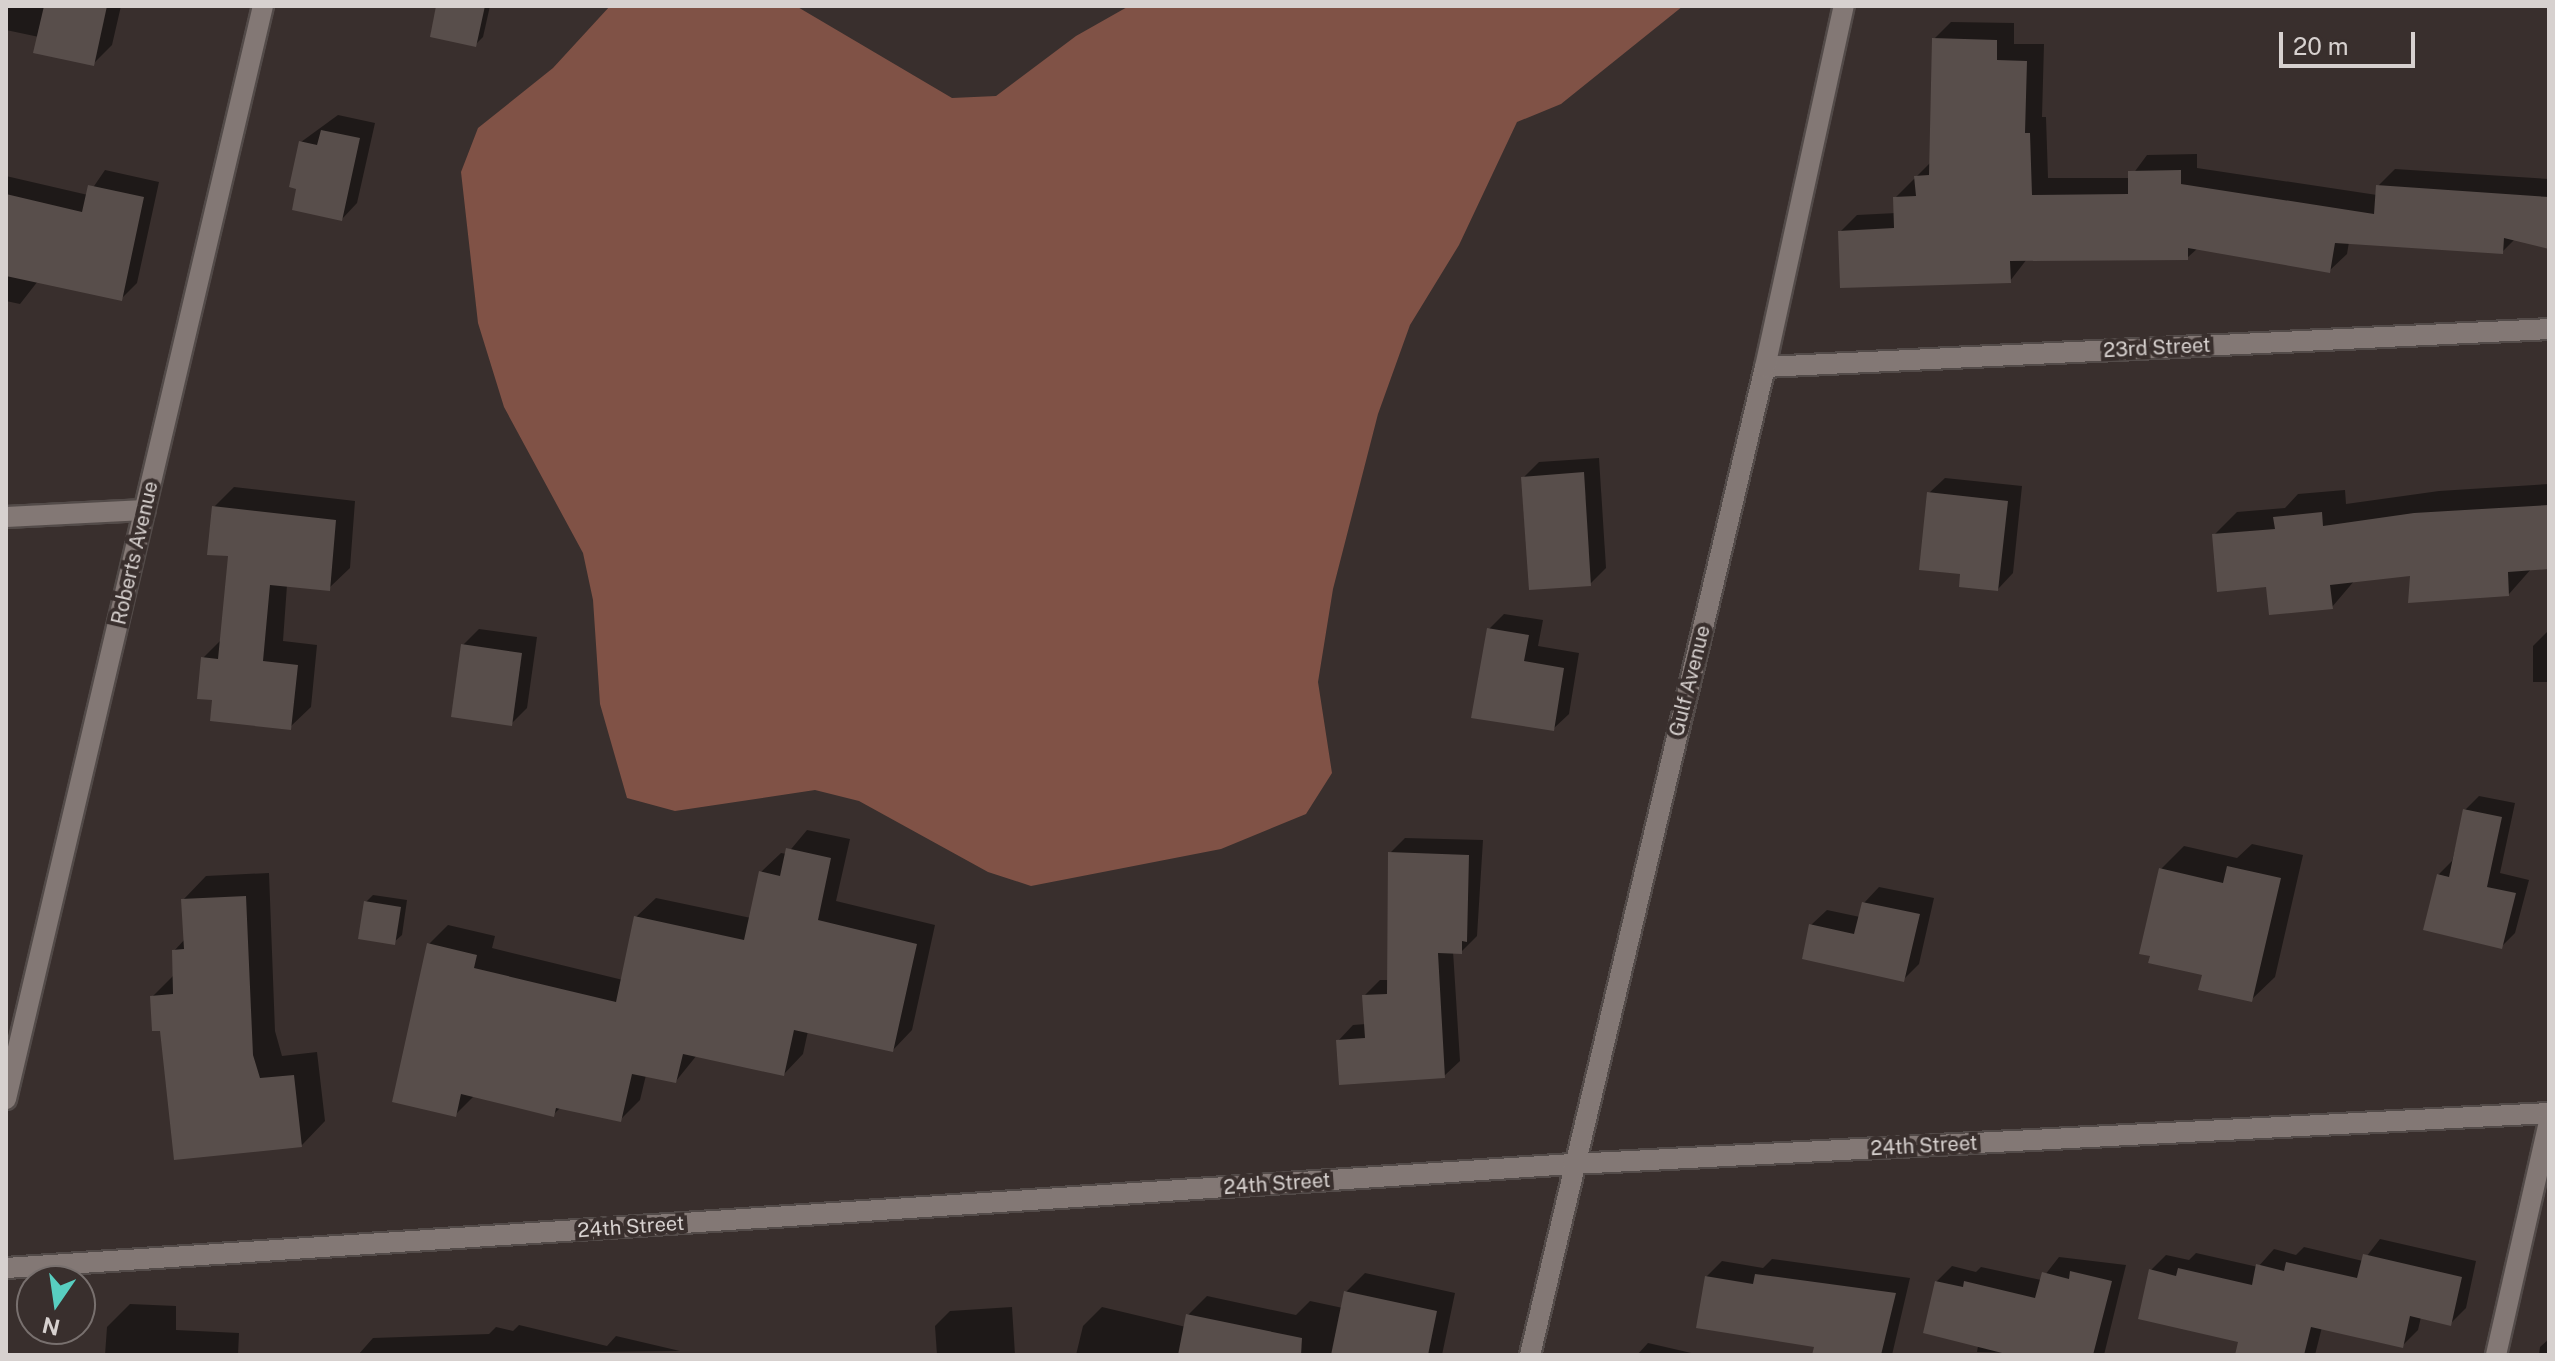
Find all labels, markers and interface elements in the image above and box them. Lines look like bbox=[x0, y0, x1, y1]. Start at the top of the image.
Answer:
scale bar bbox=[2283, 16, 2419, 66]
text: 20 m bbox=[2293, 32, 2349, 60]
street label: 23rd Street bbox=[2103, 333, 2211, 363]
street label: Roberts Avenue bbox=[107, 479, 163, 627]
street label: Gulf Avenue bbox=[1665, 623, 1715, 739]
street label: 24th Street bbox=[1870, 1131, 1978, 1161]
street label: 24th Street bbox=[1223, 1168, 1331, 1200]
street label: 24th Street bbox=[577, 1211, 685, 1243]
north arrow bbox=[16, 1265, 96, 1345]
text: N bbox=[40, 1312, 62, 1341]

